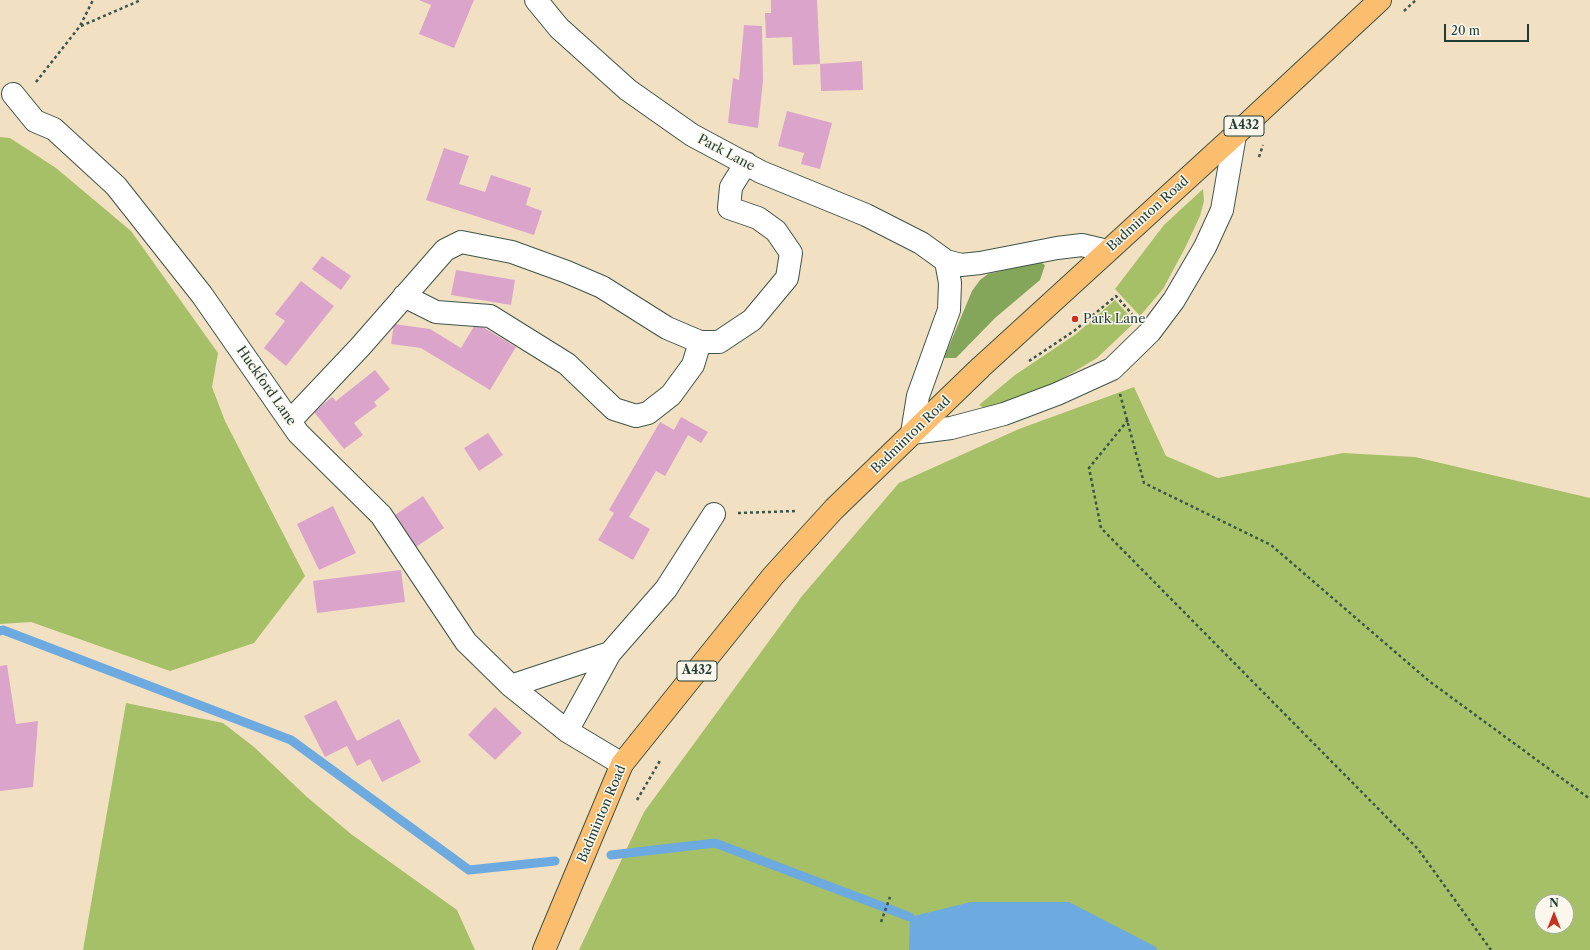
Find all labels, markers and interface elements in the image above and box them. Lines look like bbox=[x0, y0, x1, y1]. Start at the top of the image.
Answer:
scale bar bbox=[1446, 16, 1531, 42]
text: 20 m bbox=[1451, 23, 1480, 38]
road number: A432 bbox=[1224, 116, 1264, 136]
street label: Park Lane bbox=[695, 131, 757, 175]
street label: Badminton Road bbox=[1104, 173, 1192, 255]
place label: Park Lane bbox=[1083, 311, 1145, 327]
marker: Park Lane bbox=[1070, 314, 1080, 324]
street label: Huckford Lane bbox=[233, 343, 299, 429]
street label: Badminton Road bbox=[868, 393, 954, 477]
road number: A432 bbox=[677, 661, 717, 681]
street label: Badminton Road bbox=[574, 763, 630, 865]
north arrow bbox=[1534, 894, 1574, 934]
text: N bbox=[1549, 896, 1559, 910]

